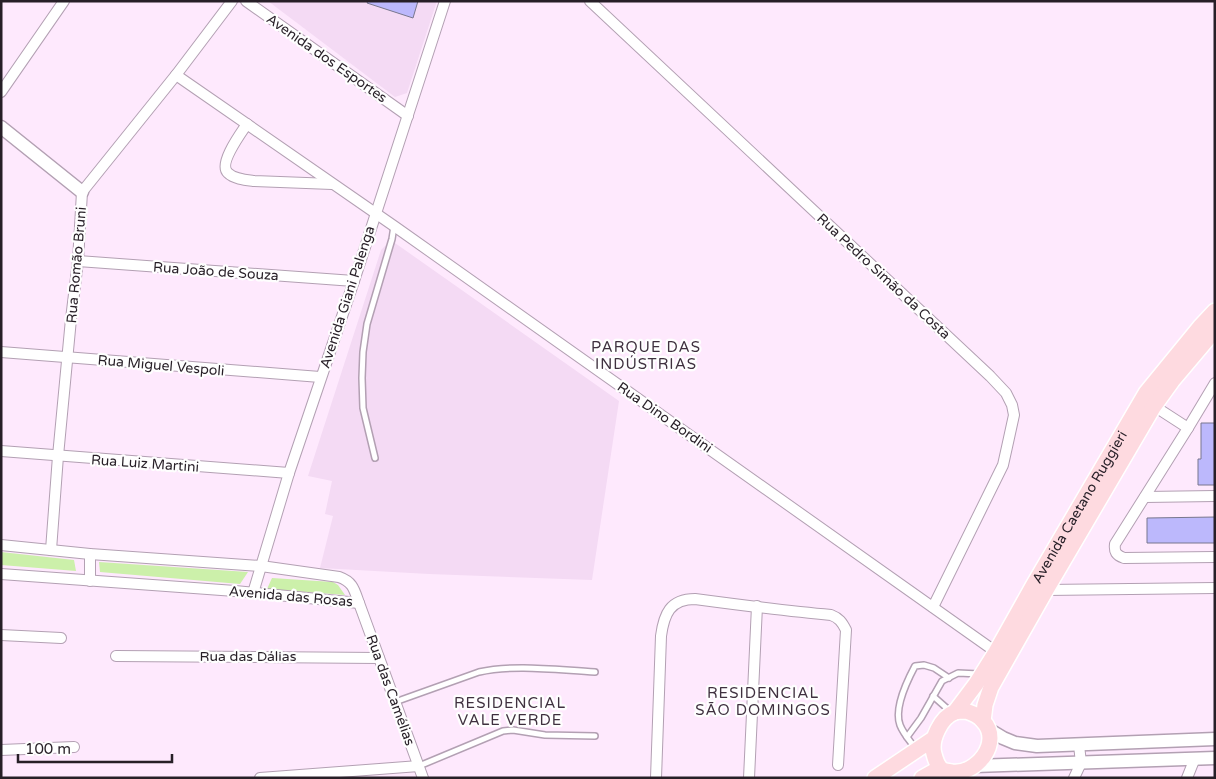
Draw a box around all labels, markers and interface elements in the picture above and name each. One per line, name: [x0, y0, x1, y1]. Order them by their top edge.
street label: Avenida dos Esportes: [263, 10, 391, 107]
street label: Rua Romão Bruni: [63, 206, 90, 324]
street label: Rua Pedro Simão da Costa: [813, 210, 954, 343]
street label: Avenida Giani Palenga: [316, 224, 379, 370]
street label: Rua João de Souza: [153, 259, 279, 284]
district label: PARQUE DAS INDÚSTRIAS: [591, 338, 701, 373]
street label: Rua Miguel Vespoli: [97, 351, 225, 380]
street label: Rua Dino Bordini: [614, 378, 716, 457]
street label: Avenida Caetano Ruggieri: [1029, 428, 1131, 586]
street label: Rua Luiz Martini: [90, 451, 200, 476]
street label: Avenida das Rosas: [228, 583, 354, 610]
street label: Rua das Camélias: [363, 632, 419, 748]
street label: Rua das Dálias: [200, 648, 297, 665]
district label: RESIDENCIAL SÃO DOMINGOS: [695, 684, 831, 719]
district label: RESIDENCIAL VALE VERDE: [454, 694, 566, 729]
scale bar: [18, 732, 171, 764]
text: 100 m: [25, 740, 71, 758]

